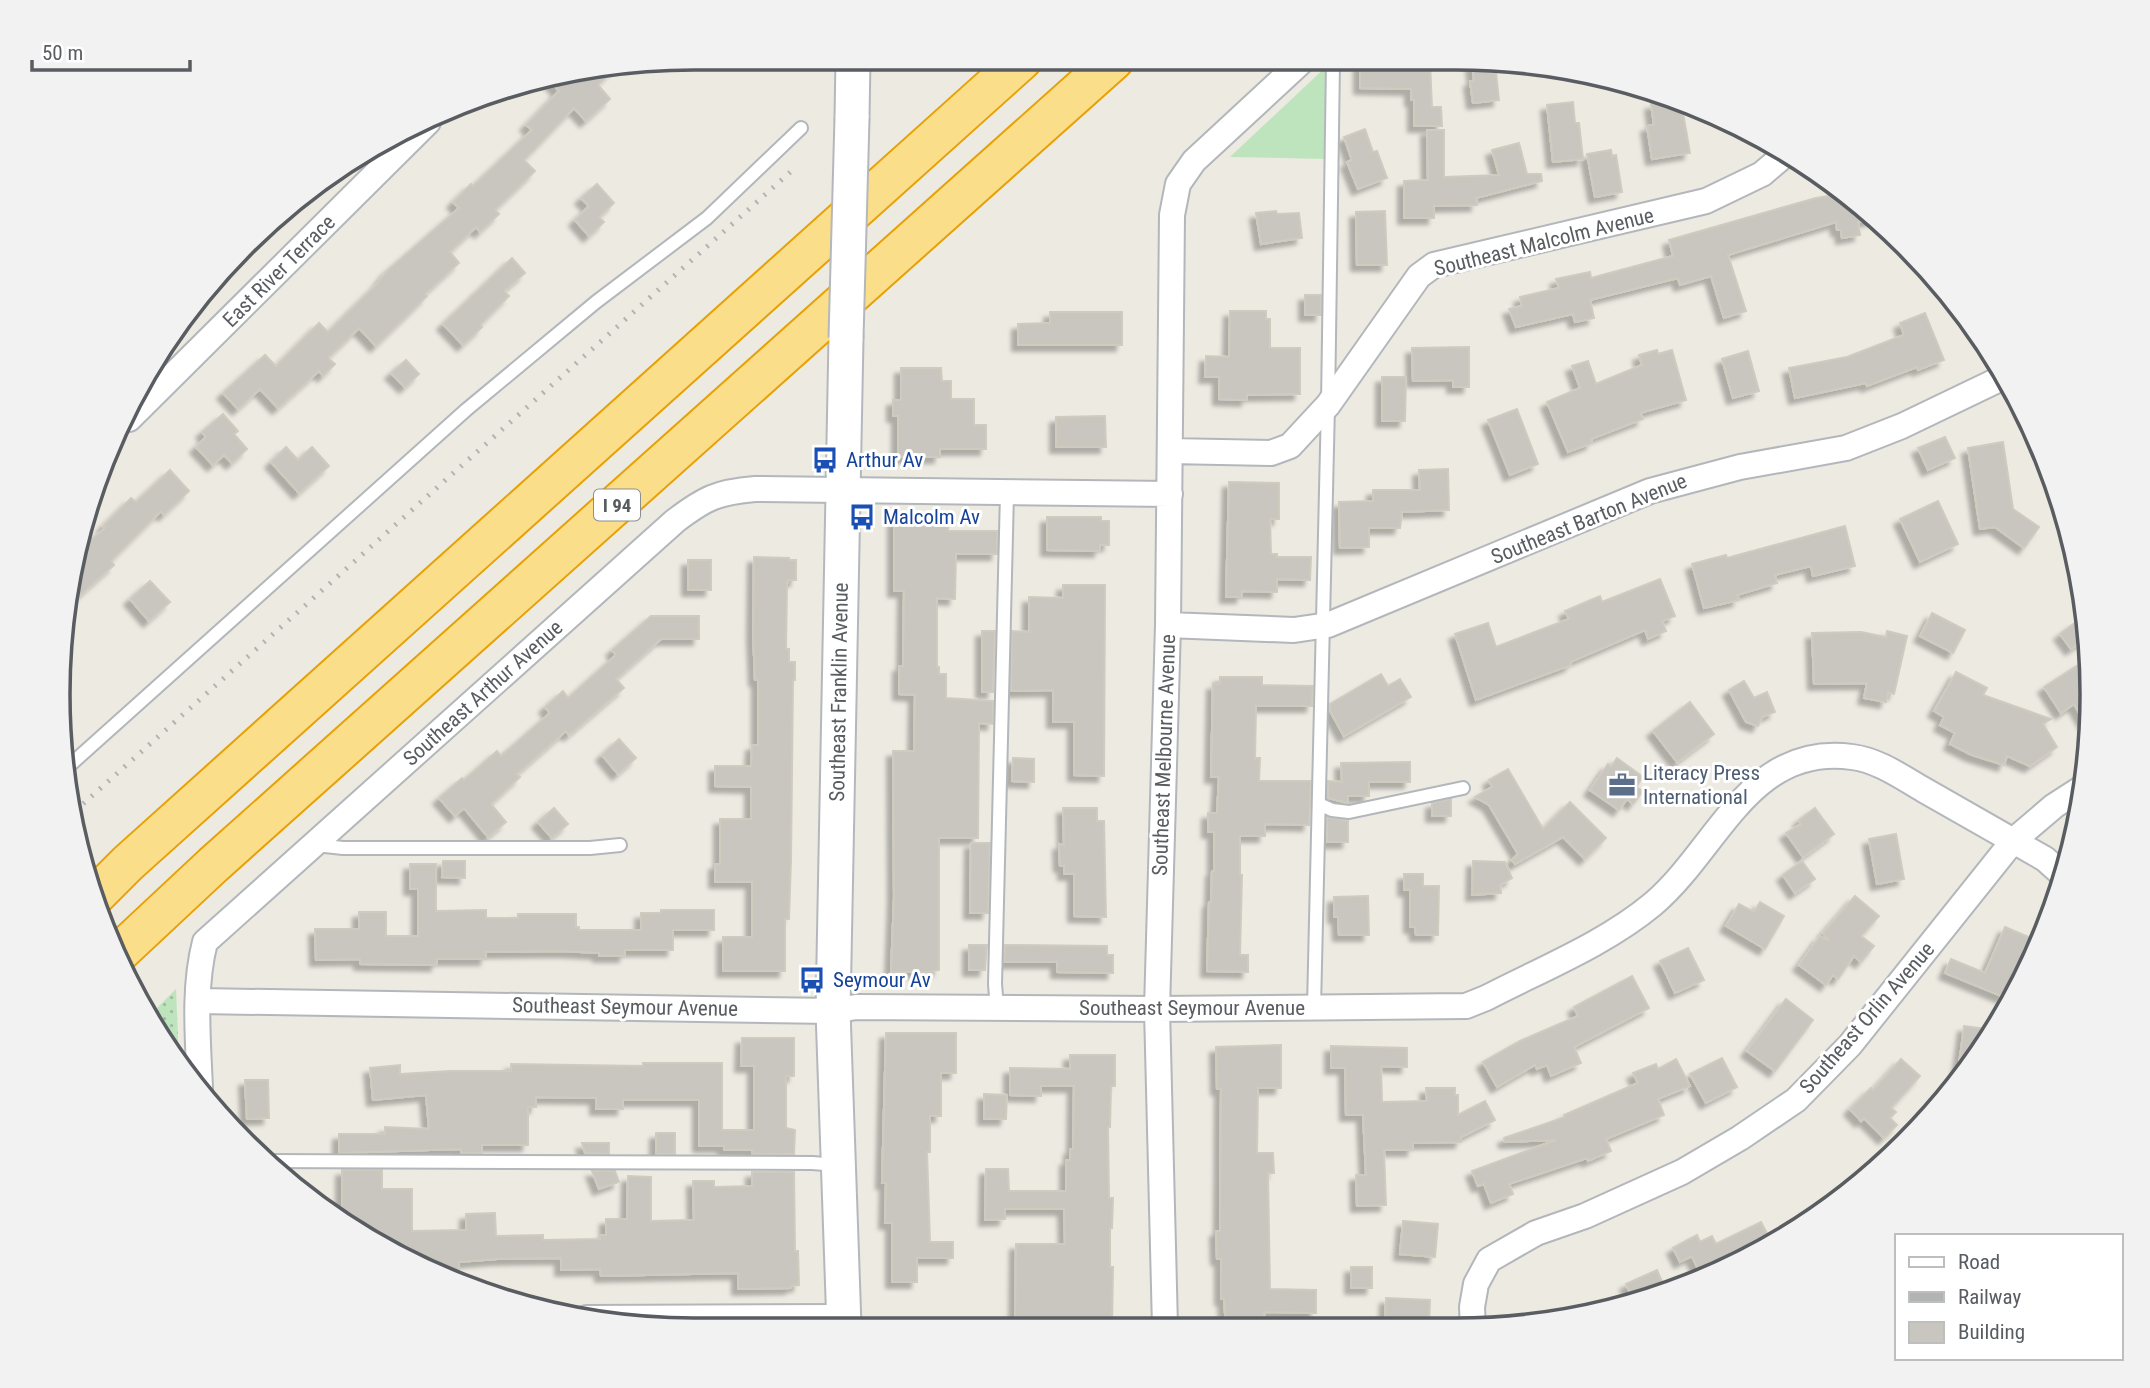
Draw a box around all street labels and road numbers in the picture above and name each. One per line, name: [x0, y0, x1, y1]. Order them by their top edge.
street label: Southeast Malcolm Avenue: [1432, 203, 1656, 281]
street label: East River Terrace: [218, 210, 340, 332]
street label: Southeast Barton Avenue: [1488, 469, 1690, 569]
road number: I 94: [594, 490, 640, 520]
street label: Southeast Franklin Avenue: [825, 582, 853, 802]
street label: Southeast Arthur Avenue: [399, 615, 568, 771]
street label: Southeast Melbourne Avenue: [1148, 634, 1180, 876]
street label: Southeast Orlin Avenue: [1795, 937, 1939, 1099]
street label: Southeast Seymour Avenue: [512, 993, 738, 1021]
street label: Southeast Seymour Avenue: [1079, 996, 1305, 1020]

